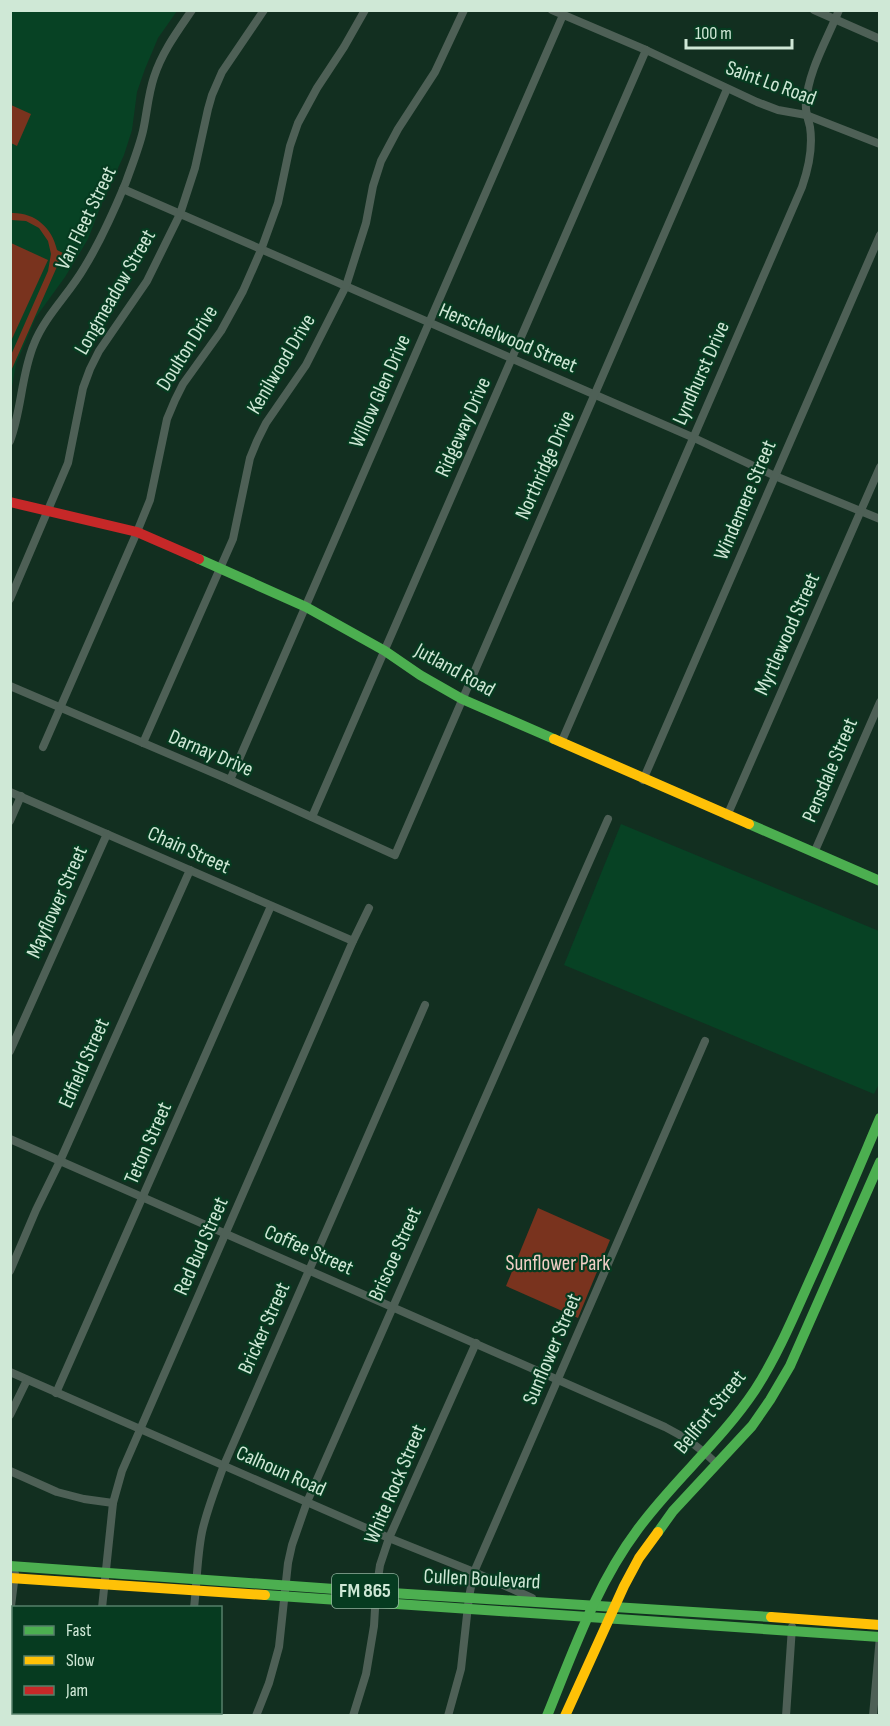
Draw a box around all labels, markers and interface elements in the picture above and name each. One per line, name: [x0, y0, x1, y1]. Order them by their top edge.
scale bar: [686, 12, 792, 50]
text: 100 m: [695, 23, 732, 44]
street label: Saint Lo Road: [722, 55, 820, 111]
street label: Van Fleet Street: [50, 162, 122, 274]
street label: Longmeadow Street: [69, 225, 161, 359]
street label: Herschelwood Street: [435, 298, 581, 378]
street label: Doulton Drive: [151, 301, 223, 395]
street label: Kenilwood Drive: [241, 309, 321, 419]
street label: Lyndhurst Drive: [667, 317, 735, 429]
street label: Willow Glen Drive: [344, 331, 416, 451]
street label: Ridgeway Drive: [430, 373, 496, 481]
street label: Northridge Drive: [510, 407, 580, 523]
street label: Windemere Street: [709, 436, 781, 564]
street label: Myrtlewood Street: [749, 569, 825, 699]
street label: Jutland Road: [410, 637, 499, 702]
street label: Pensdale Street: [797, 714, 863, 826]
street label: Darnay Drive: [165, 724, 257, 782]
street label: Chain Street: [144, 821, 234, 879]
street label: Mayflower Street: [21, 842, 93, 962]
street label: Edfield Street: [53, 1014, 115, 1112]
street label: Teton Street: [119, 1098, 177, 1188]
street label: Red Bud Street: [168, 1193, 234, 1299]
street label: Briscoe Street: [363, 1203, 427, 1305]
street label: Coffee Street: [261, 1219, 357, 1281]
park label: Sunflower Park: [506, 1251, 610, 1276]
street label: Bricker Street: [233, 1278, 295, 1378]
street label: Sunflower Street: [517, 1290, 587, 1408]
street label: Bellfort Street: [669, 1365, 751, 1459]
street label: White Rock Street: [359, 1421, 431, 1547]
street label: Calhoun Road: [232, 1440, 330, 1502]
street label: Cullen Boulevard: [423, 1563, 541, 1595]
road number: FM 865: [332, 1574, 398, 1608]
legend: [12, 1606, 222, 1714]
text: Fast: [66, 1620, 92, 1641]
text: Slow: [66, 1650, 95, 1671]
text: Jam: [65, 1680, 88, 1701]

